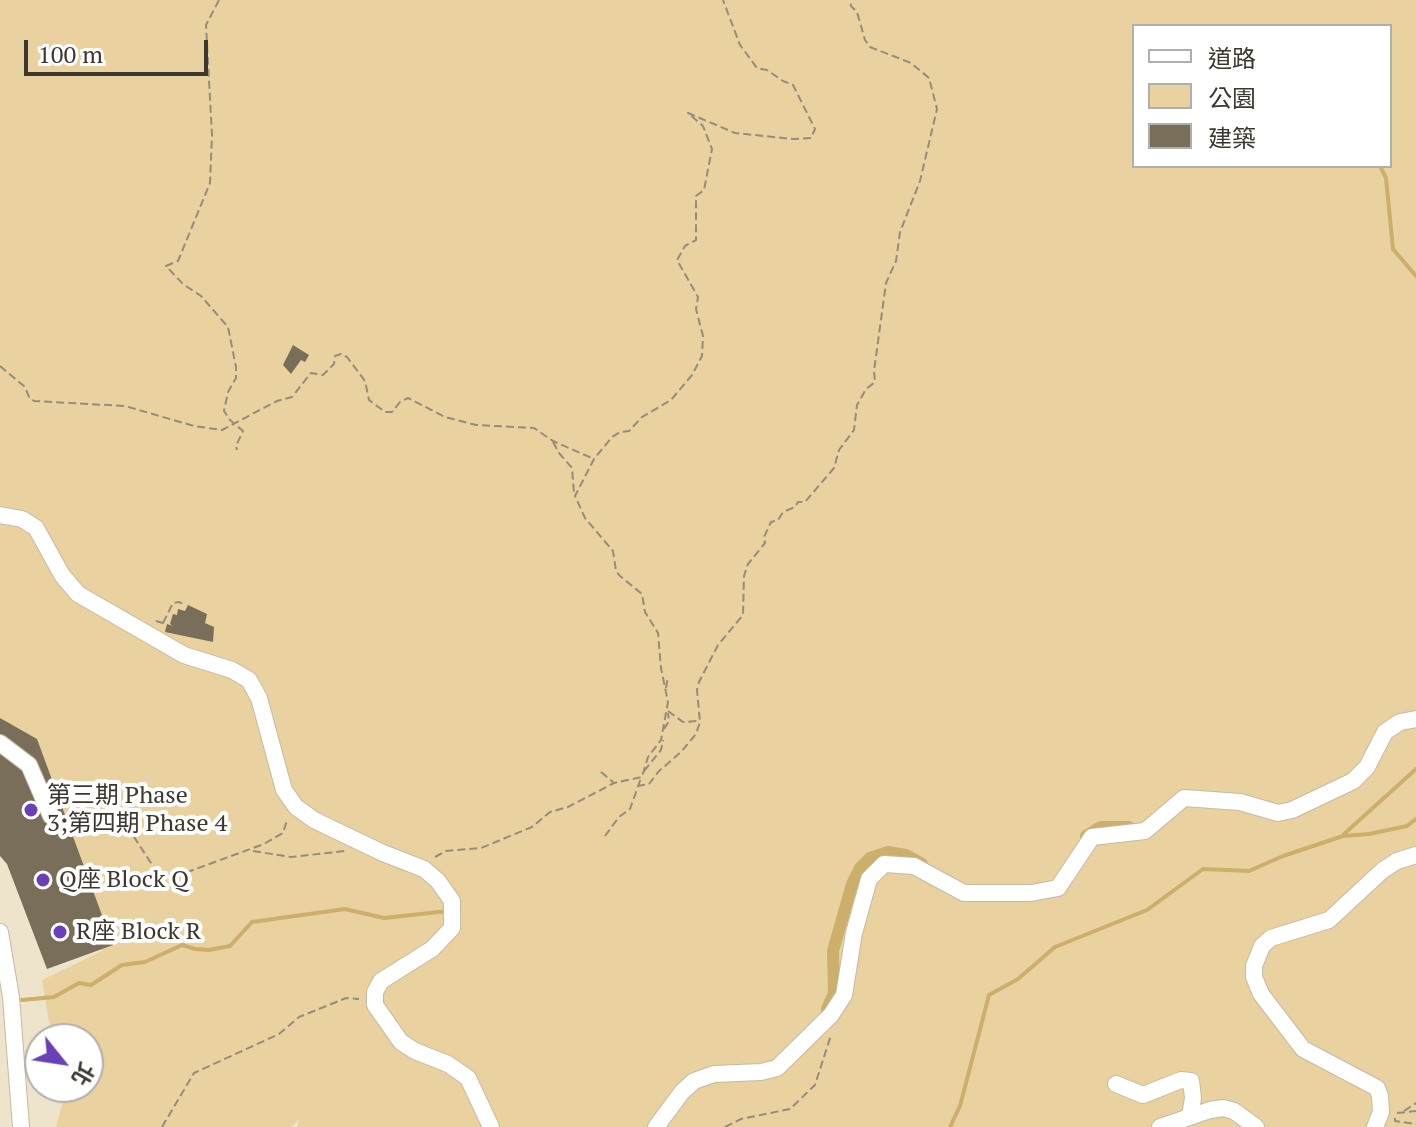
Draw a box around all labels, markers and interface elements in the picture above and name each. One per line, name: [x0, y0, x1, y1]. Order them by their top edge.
scale bar: [28, 24, 212, 74]
legend: [1132, 24, 1392, 168]
text: 100 m: [38, 38, 103, 70]
text: 道路: [1208, 42, 1256, 74]
text: 公園: [1208, 82, 1256, 114]
text: 建築: [1208, 122, 1256, 154]
place label: 第三期 Phase 3;第四期 Phase 4: [47, 782, 227, 838]
marker: 第三期 Phase 3;第四期 Phase 4: [22, 801, 40, 819]
place label: Q座 Block Q: [59, 866, 189, 894]
marker: Q座 Block Q: [34, 871, 52, 889]
place label: R座 Block R: [76, 918, 201, 946]
marker: R座 Block R: [51, 923, 69, 941]
north arrow: [24, 1023, 104, 1103]
text: 北: [65, 1057, 102, 1091]

